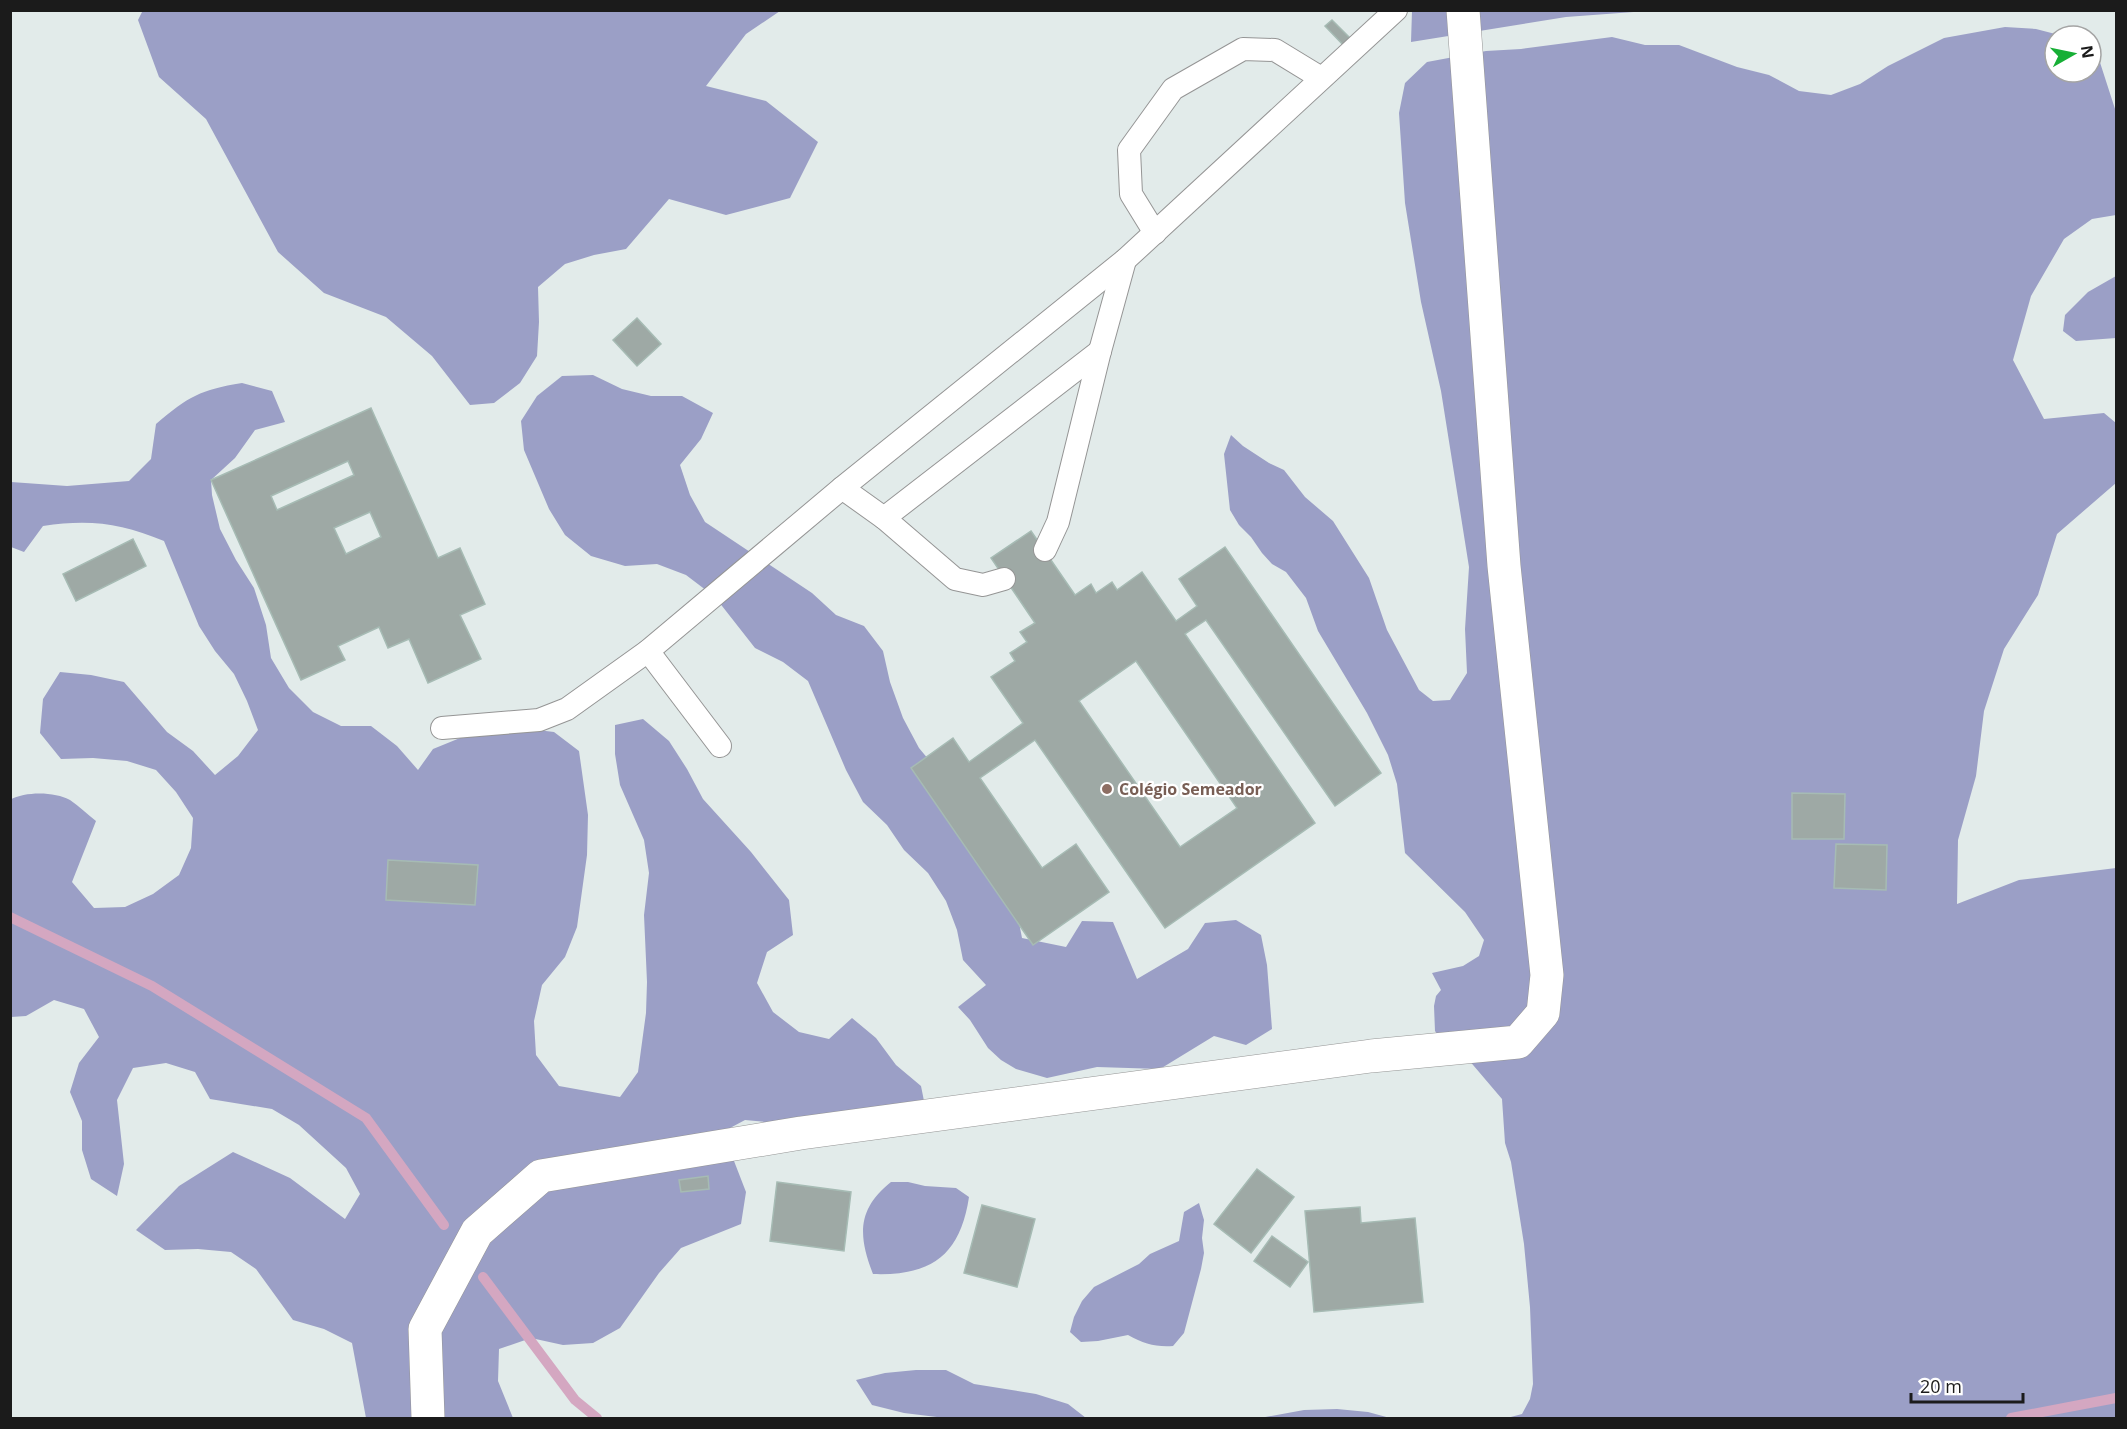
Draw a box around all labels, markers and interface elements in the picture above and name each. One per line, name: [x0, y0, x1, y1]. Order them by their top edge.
north arrow: [2043, 24, 2103, 84]
text: N: [2076, 44, 2100, 60]
place label: Colégio Semeador: [1119, 778, 1262, 800]
marker: Colégio Semeador: [1100, 782, 1114, 796]
scale bar: [1911, 1366, 2024, 1404]
text: 20 m: [1920, 1374, 1962, 1398]

